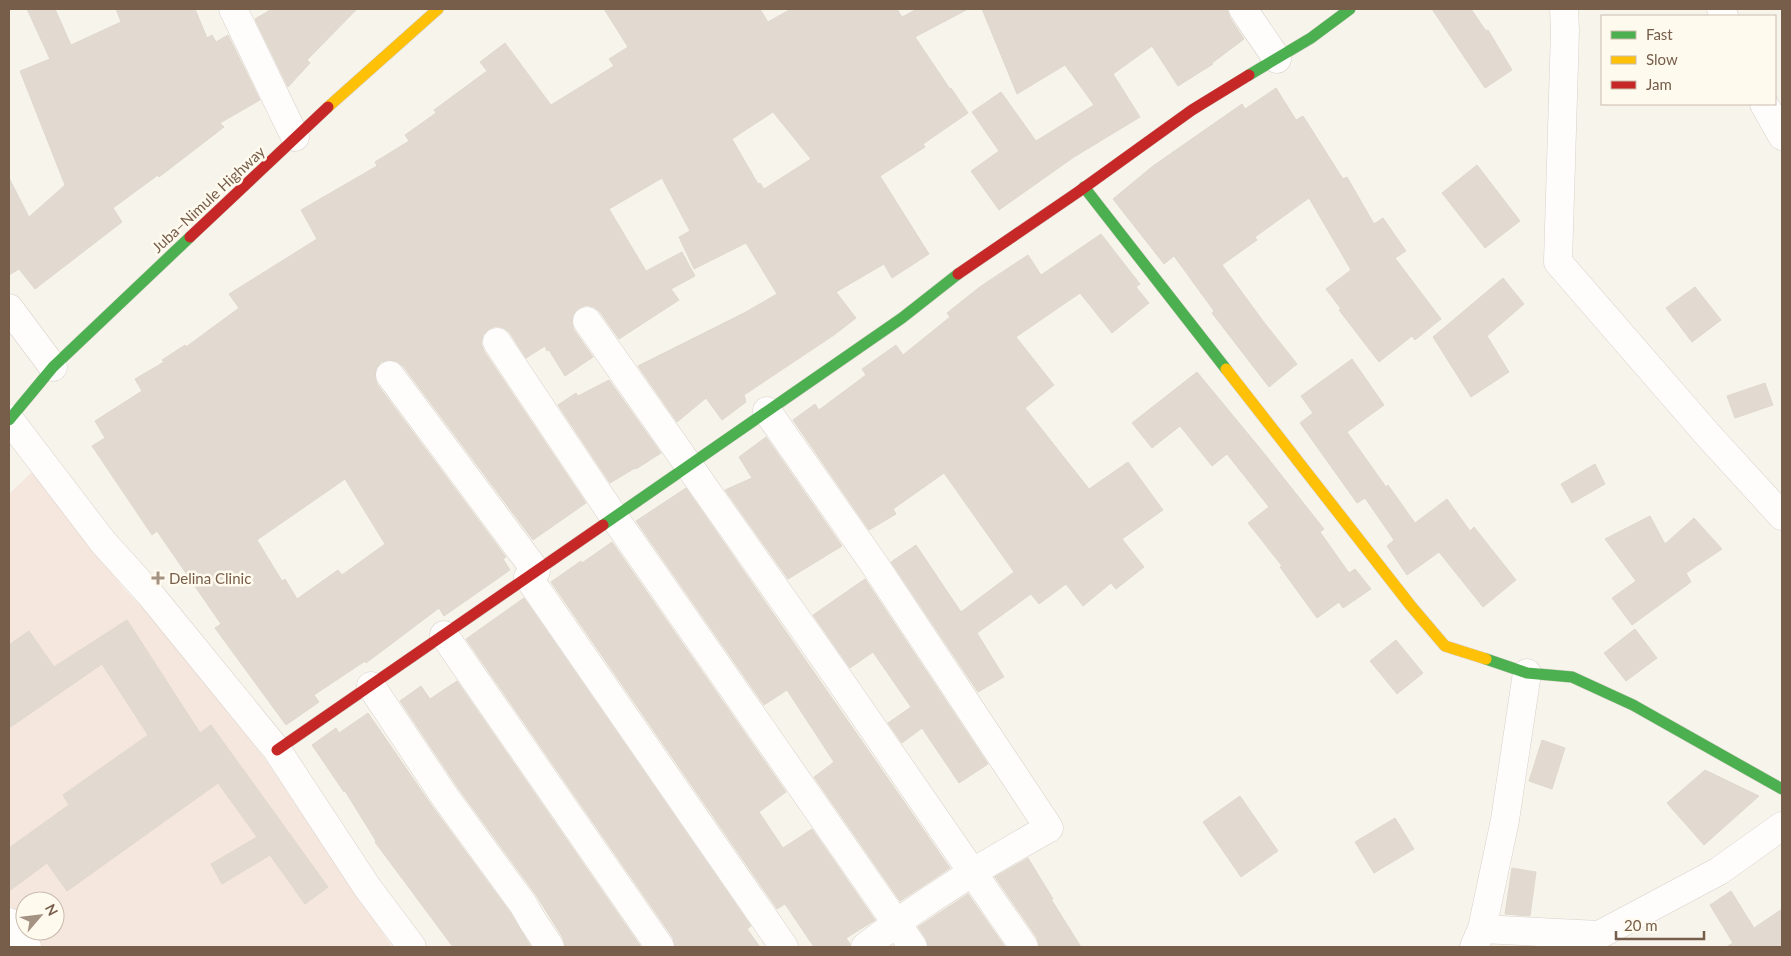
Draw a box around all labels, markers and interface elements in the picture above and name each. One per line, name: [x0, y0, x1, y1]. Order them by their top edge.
legend: [1601, 15, 1776, 105]
text: Fast: [1646, 25, 1673, 43]
text: Slow: [1646, 50, 1678, 68]
text: Jam: [1646, 75, 1672, 93]
street label: Juba–Nimule Highway: [148, 142, 268, 256]
place label: Delina Clinic: [169, 569, 251, 587]
marker: Delina Clinic: [151, 571, 165, 585]
north arrow: [15, 891, 65, 941]
text: N: [42, 901, 62, 918]
scale bar: [1616, 908, 1704, 940]
text: 20 m: [1624, 916, 1658, 934]

